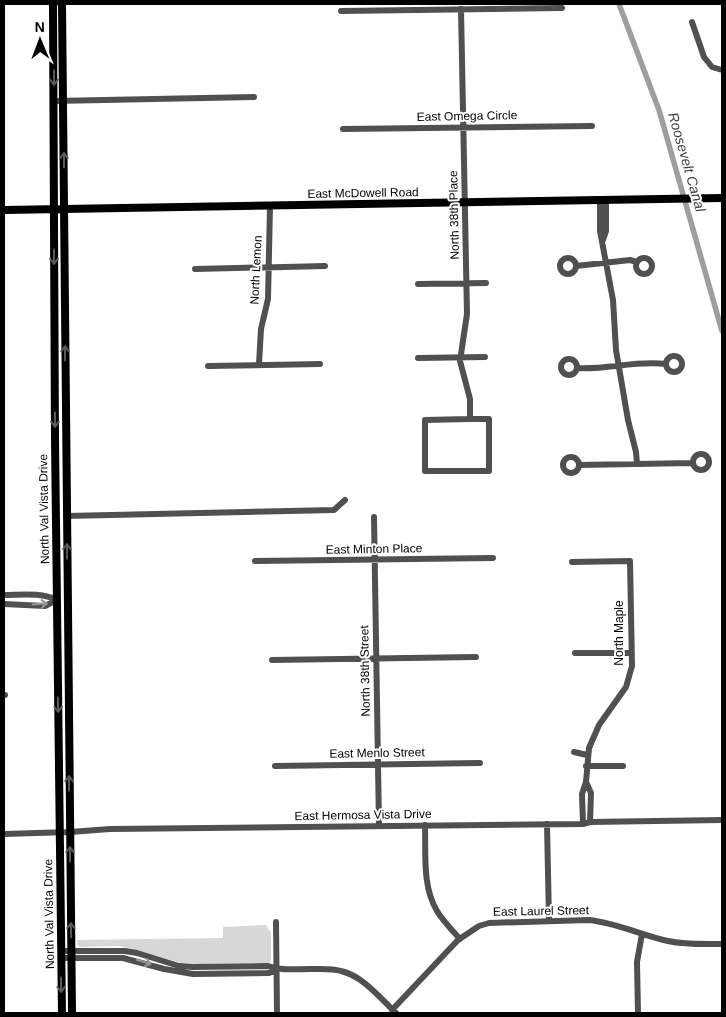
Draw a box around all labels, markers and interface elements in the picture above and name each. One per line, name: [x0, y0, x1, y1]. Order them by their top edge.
north arrow: [15, 15, 65, 65]
text: N: [35, 19, 45, 35]
one-way arrow: [49, 69, 59, 85]
street label: East Omega Circle: [417, 108, 518, 124]
water label: Roosevelt Canal: [665, 110, 709, 214]
one-way arrow: [59, 152, 69, 168]
street label: North 38th Place: [446, 170, 462, 260]
street label: East McDowell Road: [307, 185, 419, 201]
street label: North Lemon: [247, 235, 265, 305]
one-way arrow: [49, 249, 59, 265]
one-way arrow: [60, 346, 70, 362]
one-way arrow: [50, 412, 60, 428]
street label: North Val Vista Drive: [36, 453, 52, 564]
street label: East Minton Place: [326, 541, 423, 557]
one-way arrow: [62, 543, 72, 560]
one-way arrow: [32, 600, 48, 609]
street label: North Maple: [612, 600, 626, 666]
street label: North 38th Street: [357, 625, 373, 717]
one-way arrow: [53, 696, 63, 713]
street label: East Menlo Street: [329, 745, 425, 761]
one-way arrow: [65, 776, 74, 792]
street label: East Hermosa Vista Drive: [294, 807, 432, 823]
one-way arrow: [65, 846, 75, 862]
street label: North Val Vista Drive: [41, 858, 57, 969]
street label: East Laurel Street: [493, 903, 590, 919]
one-way arrow: [66, 922, 76, 938]
one-way arrow: [135, 958, 151, 968]
one-way arrow: [56, 977, 66, 993]

